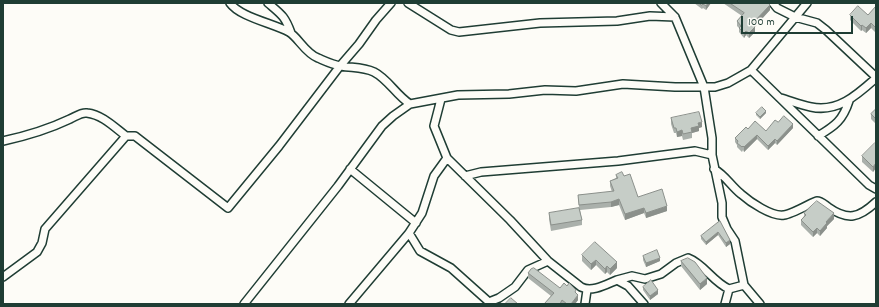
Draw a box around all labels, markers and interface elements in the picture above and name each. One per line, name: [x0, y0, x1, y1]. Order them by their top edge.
scale bar: [743, 8, 855, 34]
text: 100 m: [748, 14, 775, 31]

